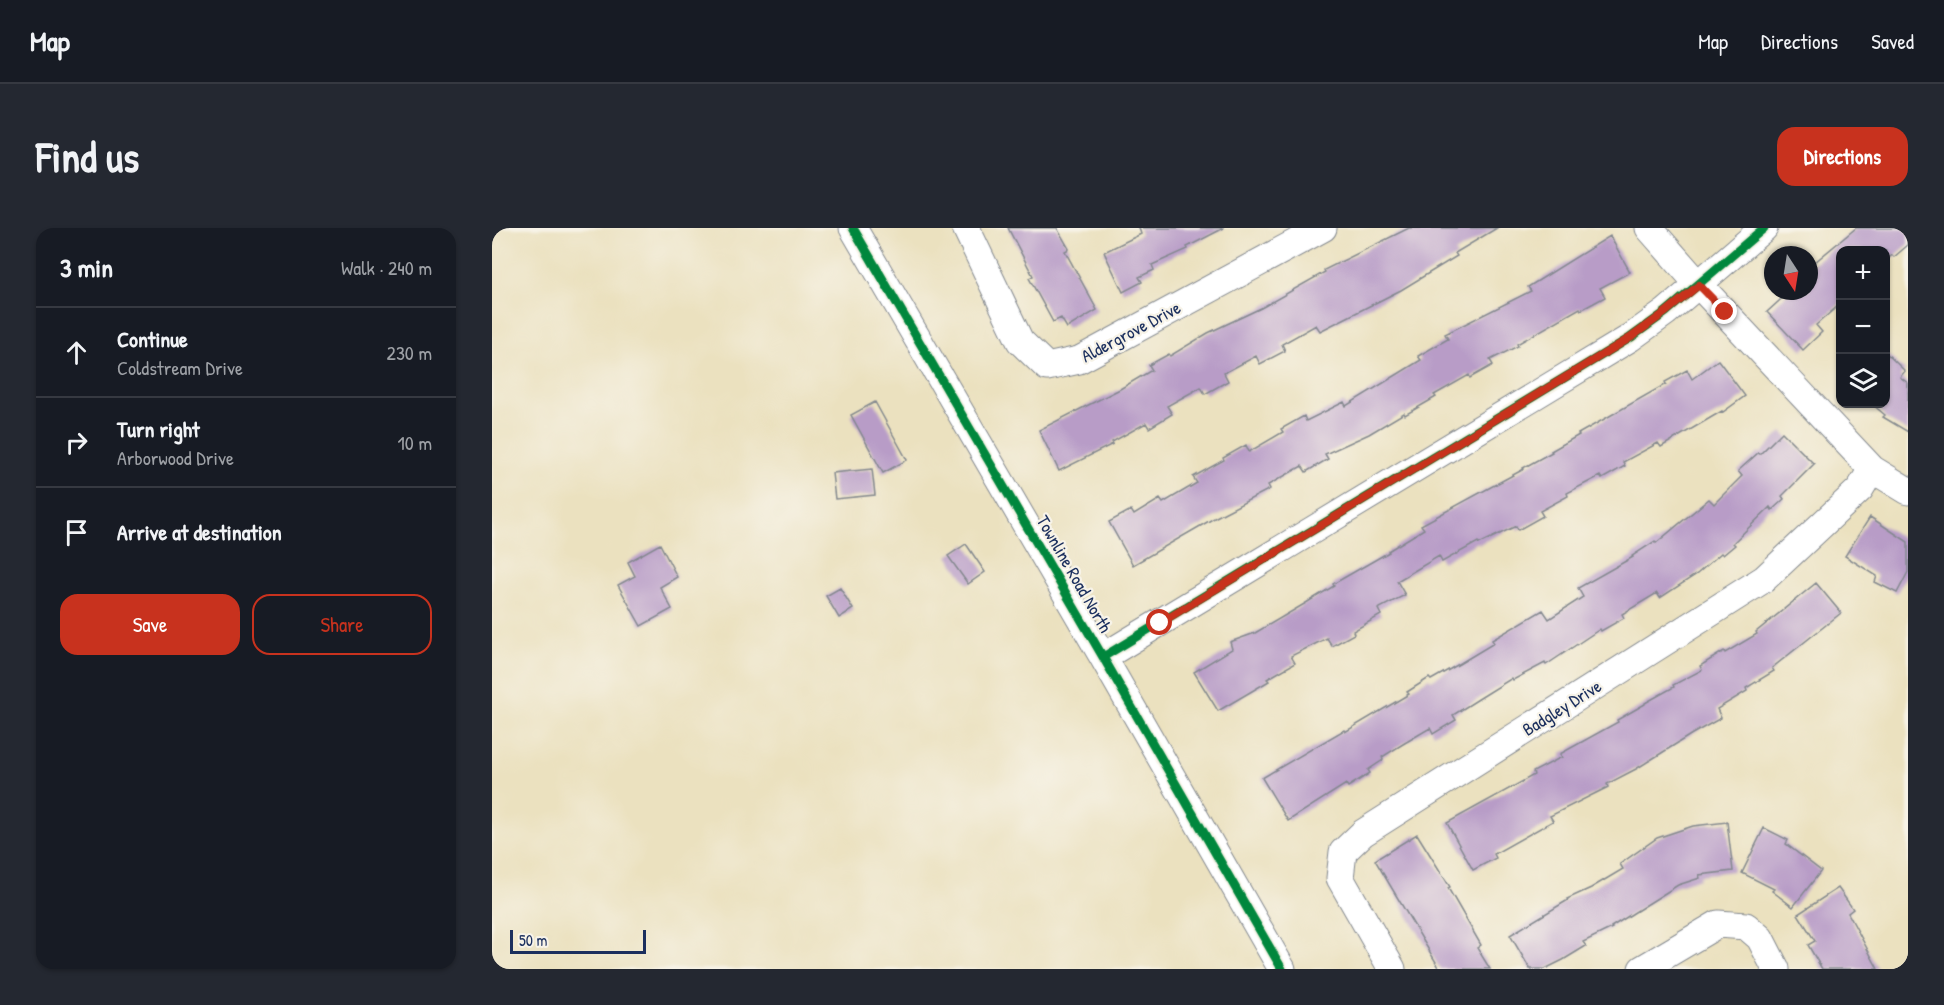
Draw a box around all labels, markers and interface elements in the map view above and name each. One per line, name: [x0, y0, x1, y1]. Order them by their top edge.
text: Map: [30, 22, 70, 60]
text: Map: [1698, 27, 1728, 56]
text: Directions: [1761, 27, 1838, 56]
text: Saved: [1871, 27, 1914, 56]
button: Directions: [1777, 127, 1908, 186]
text: Find us: [36, 128, 139, 185]
north arrow: [1764, 246, 1818, 300]
map controls: [1836, 246, 1890, 408]
button: +: [1836, 246, 1890, 300]
text: 3 min: [60, 250, 113, 285]
text: Walk · 240 m: [341, 254, 432, 281]
street label: Aldergrove Drive: [1077, 295, 1185, 368]
route end: [1711, 298, 1737, 324]
button: −: [1836, 300, 1890, 354]
text: Continue: [117, 324, 188, 354]
icon: ahead: [60, 336, 93, 369]
text: 230 m: [387, 339, 432, 366]
text: Coldstream Drive: [117, 354, 243, 381]
button: layers: [1836, 354, 1890, 408]
text: Turn right: [117, 414, 200, 444]
icon: right: [60, 426, 93, 459]
text: 10 m: [398, 429, 432, 456]
text: Arborwood Drive: [117, 444, 234, 471]
street label: Townline Road North: [1031, 511, 1118, 637]
icon: arrive: [60, 516, 93, 549]
text: Arrive at destination: [117, 517, 282, 547]
button: Save: [60, 594, 240, 655]
button: Share: [252, 594, 432, 655]
route start: [1146, 609, 1172, 635]
street label: Badgley Drive: [1517, 673, 1606, 742]
scale bar: [510, 927, 646, 954]
text: 50 m: [519, 929, 548, 951]

